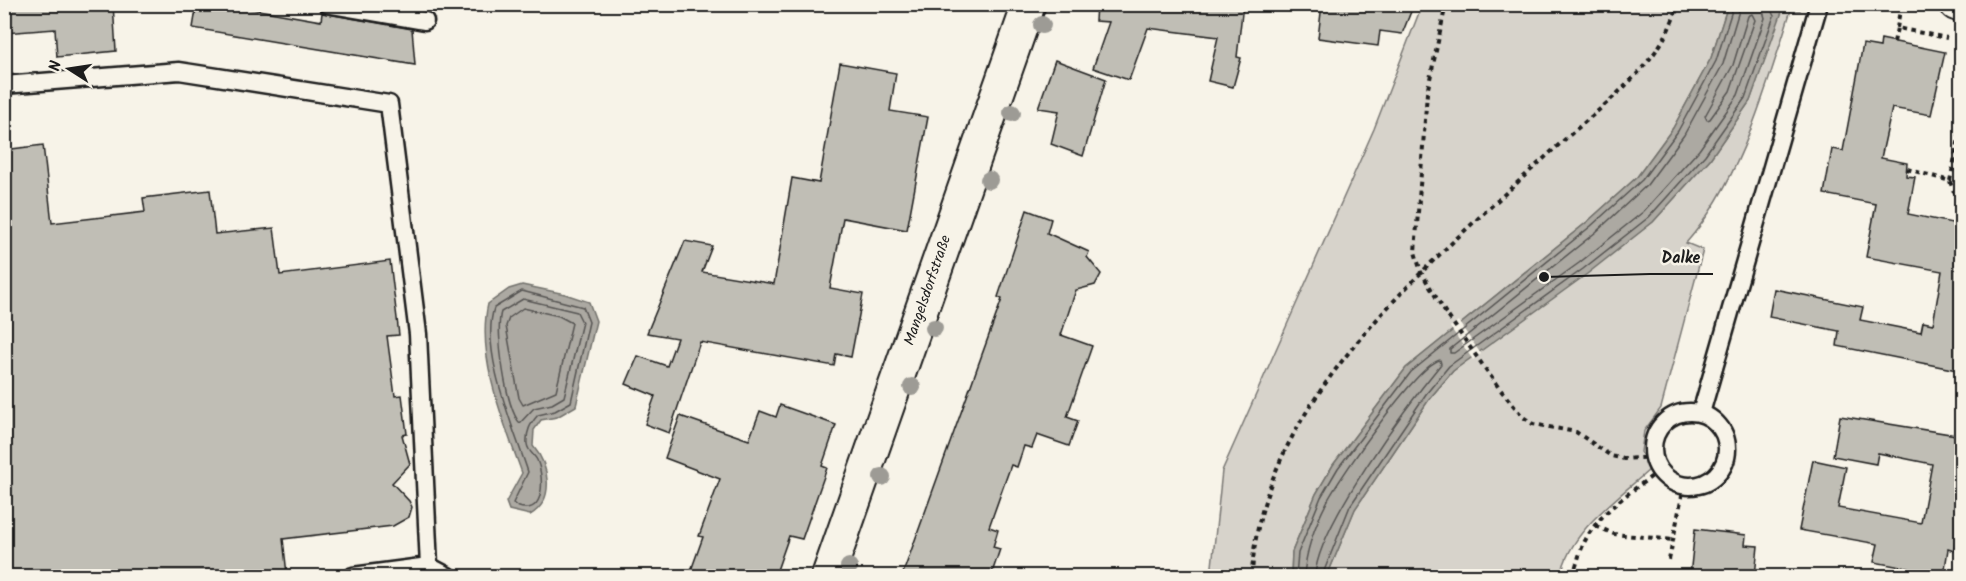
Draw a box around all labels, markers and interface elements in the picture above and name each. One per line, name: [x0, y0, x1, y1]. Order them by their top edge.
north arrow: [39, 39, 99, 99]
text: N: [43, 59, 69, 74]
street label: Mangelsdorfstraße: [898, 232, 958, 349]
callout: Dalke: [1650, 240, 1713, 274]
text: Dalke: [1662, 246, 1701, 271]

